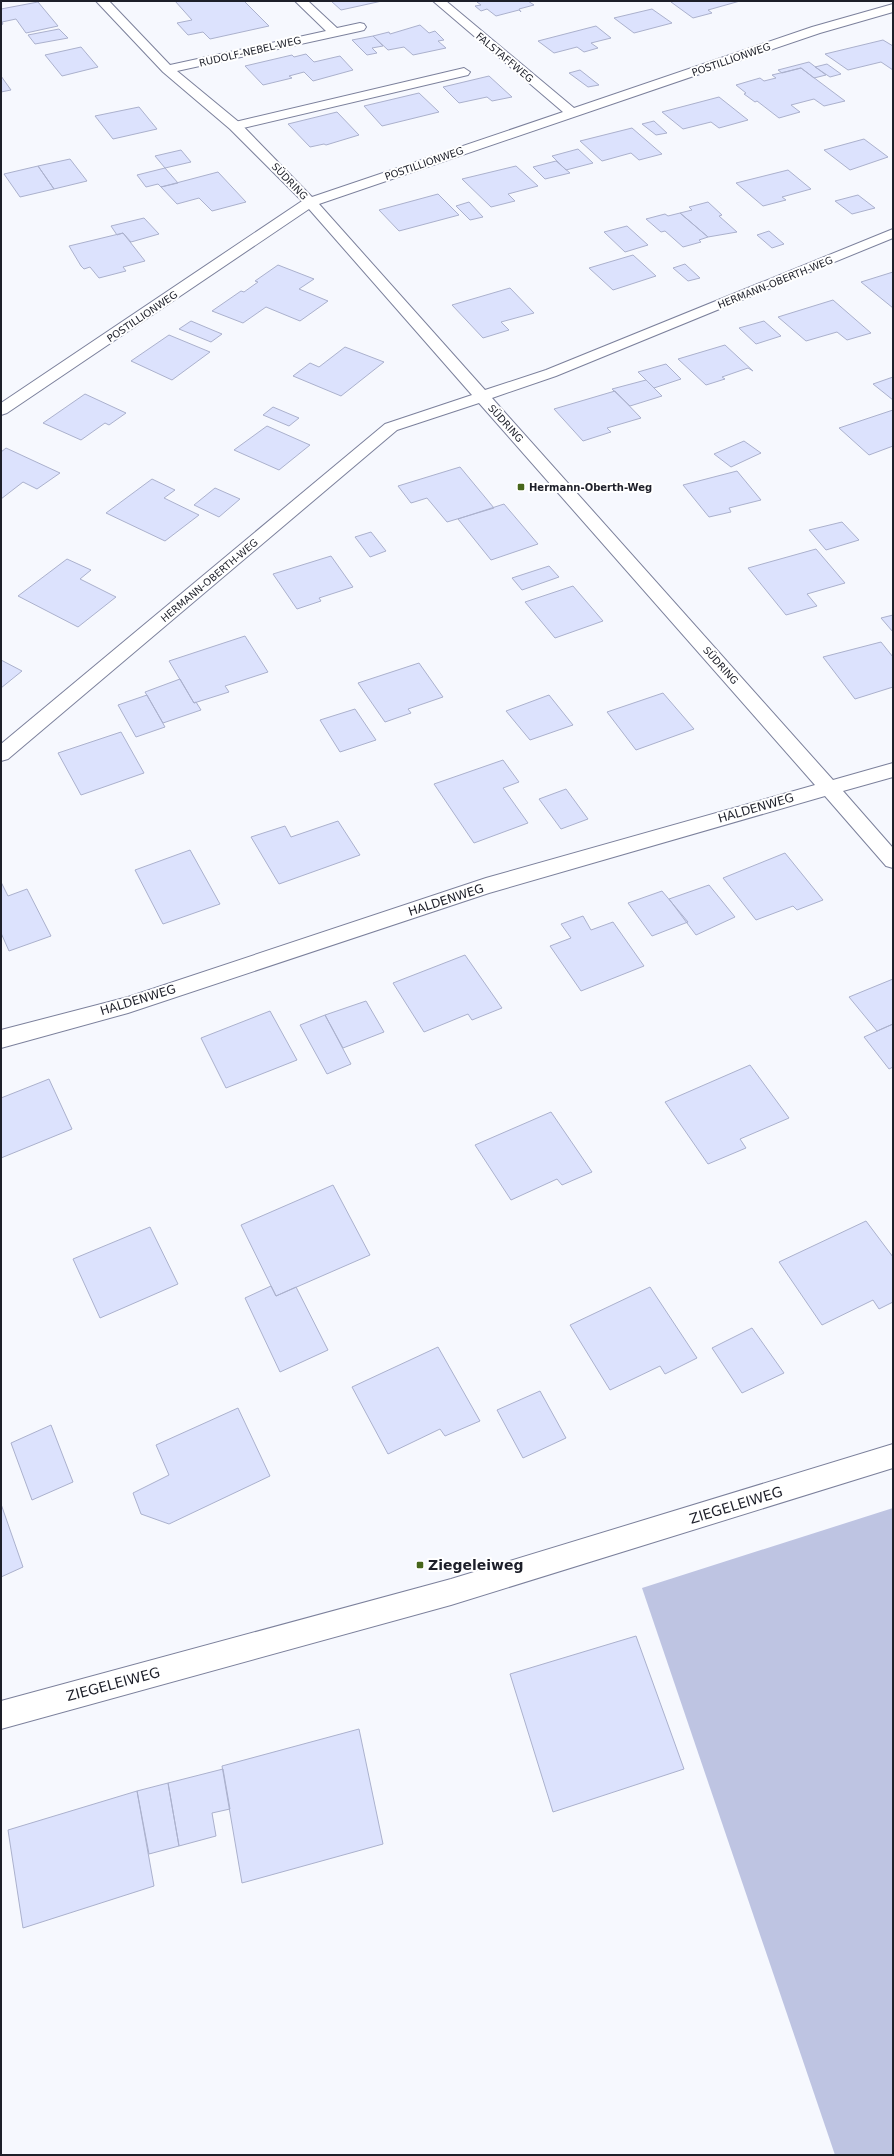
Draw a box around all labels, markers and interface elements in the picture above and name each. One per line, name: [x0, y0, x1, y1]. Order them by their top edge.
street label: FALSTAFFWEG: [474, 30, 535, 84]
street label: RUDOLF-NEBEL-WEG: [198, 34, 302, 69]
street label: POSTILLIONWEG: [690, 41, 772, 78]
street label: POSTILLIONWEG: [383, 145, 465, 182]
street label: SÜDRING: [270, 160, 310, 202]
street label: HERMANN-OBERTH-WEG: [716, 254, 834, 311]
street label: POSTILLIONWEG: [105, 289, 180, 344]
street label: SÜDRING: [486, 402, 526, 444]
marker: Hermann-Oberth-Weg: [516, 482, 526, 492]
place label: Hermann-Oberth-Weg: [529, 482, 652, 493]
street label: HERMANN-OBERTH-WEG: [159, 537, 260, 624]
street label: SÜDRING: [701, 644, 741, 686]
street label: HALDENWEG: [716, 790, 796, 826]
street label: HALDENWEG: [407, 881, 485, 919]
street label: HALDENWEG: [98, 982, 178, 1018]
street label: ZIEGELEIWEG: [687, 1483, 785, 1527]
place label: Ziegeleiweg: [428, 1557, 524, 1573]
marker: Ziegeleiweg: [415, 1560, 425, 1570]
street label: ZIEGELEIWEG: [64, 1664, 162, 1704]

